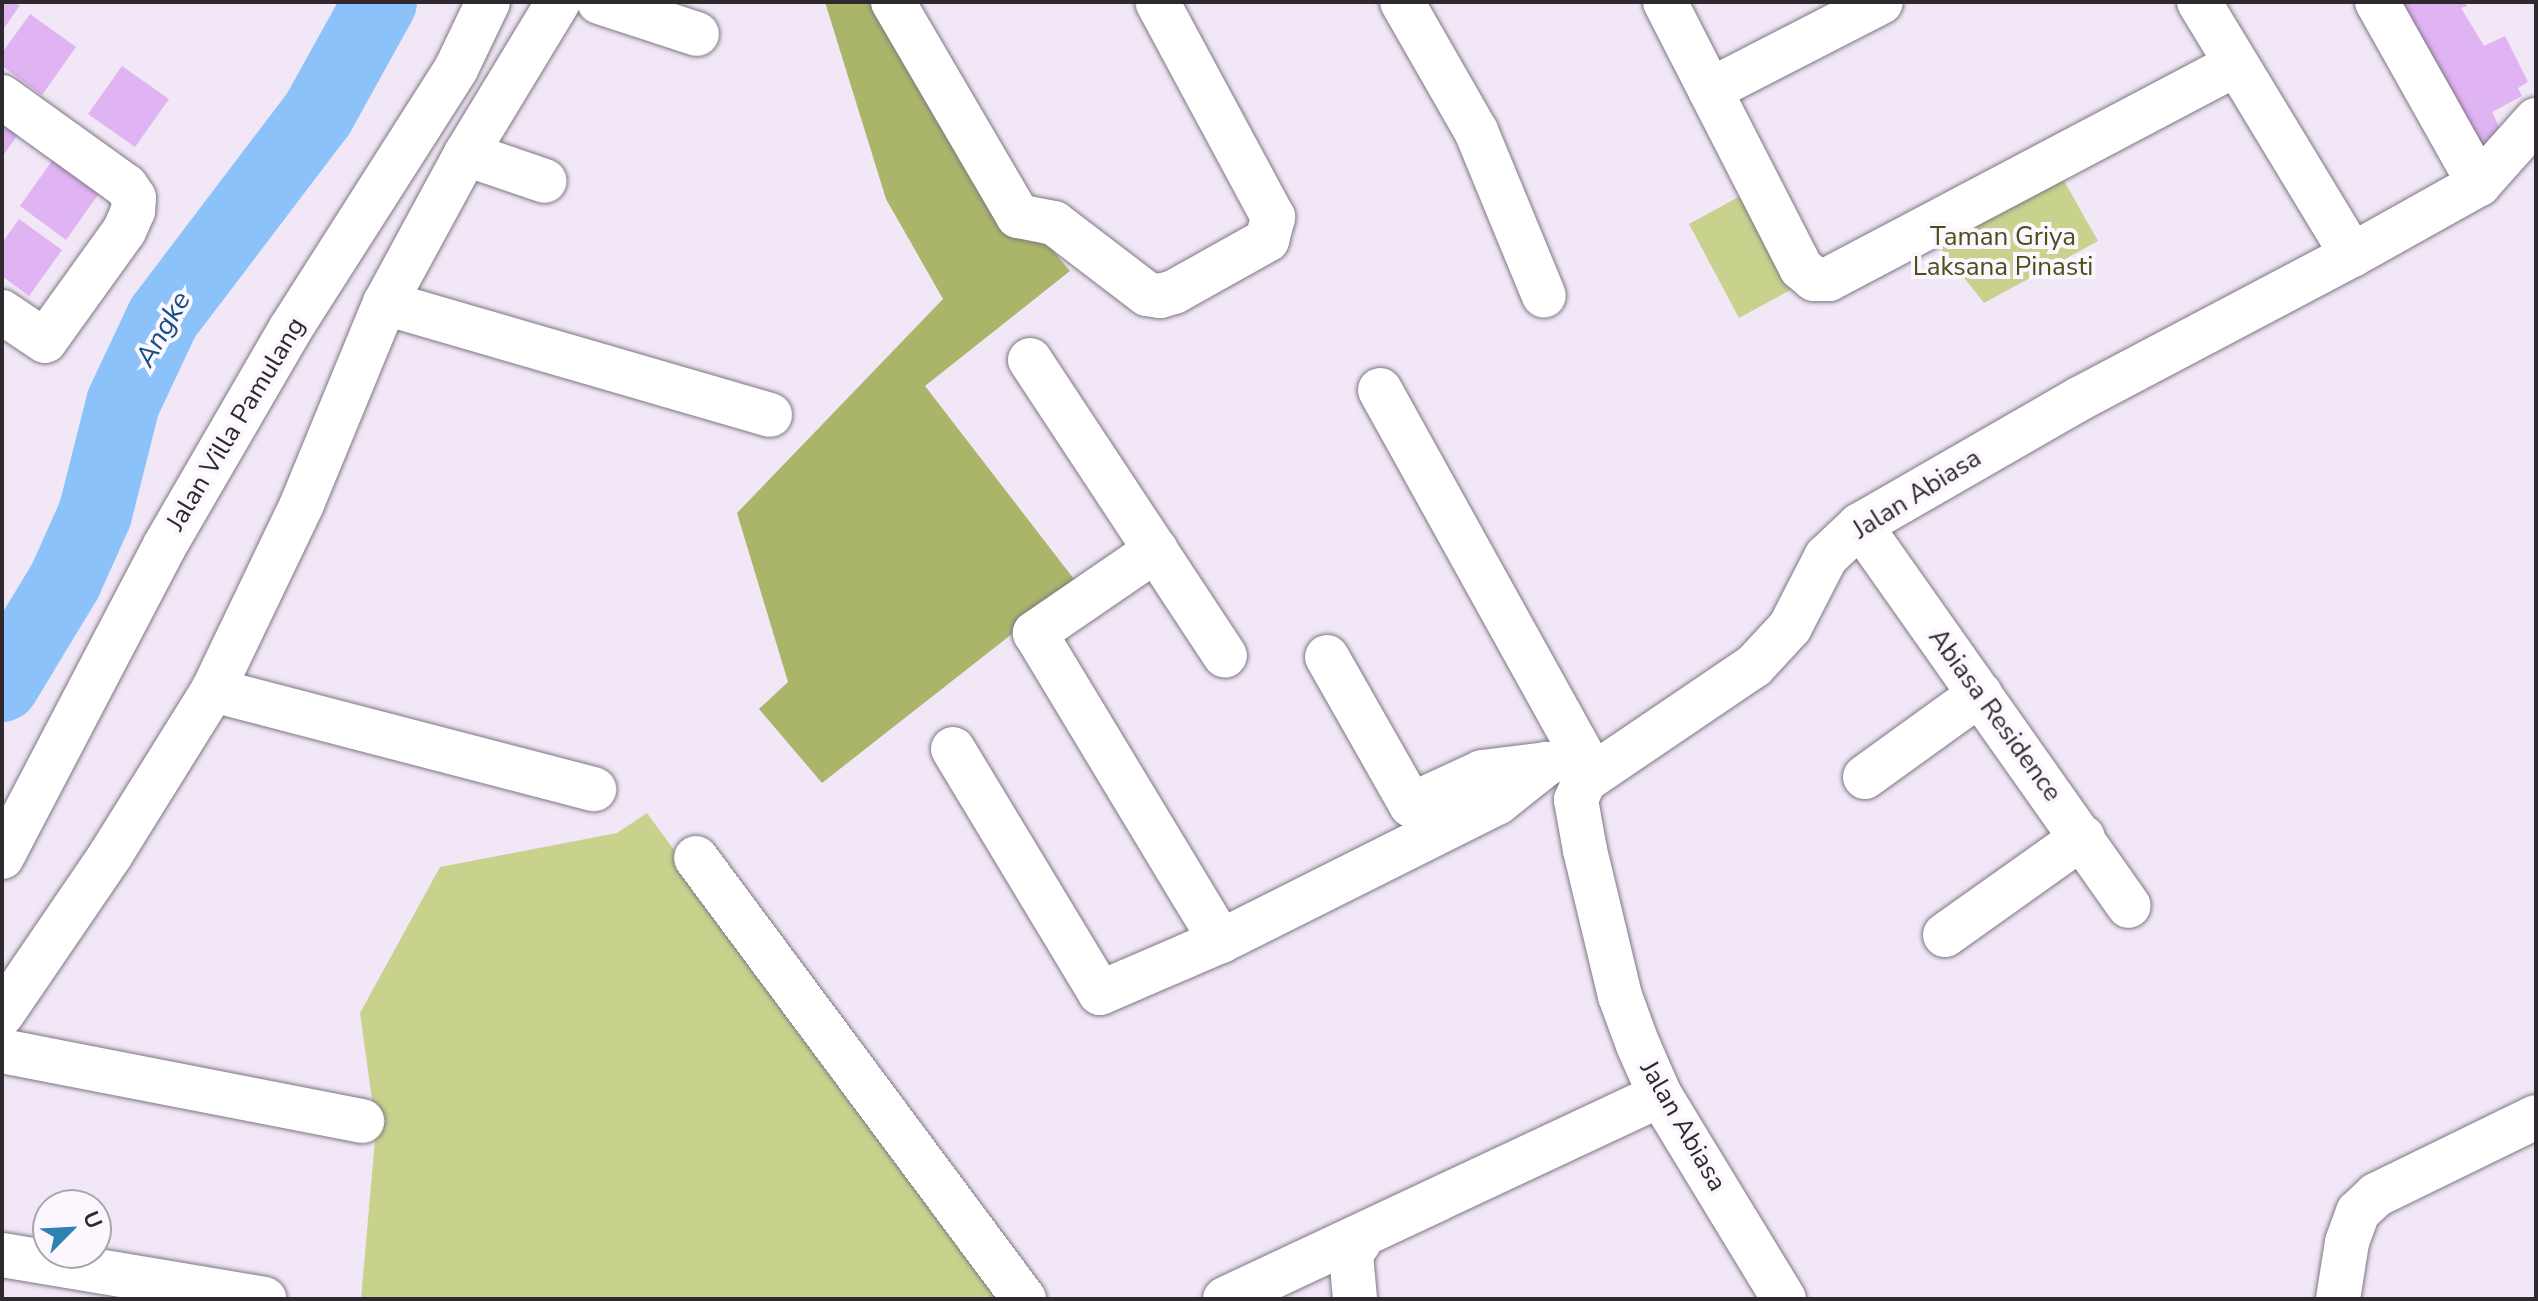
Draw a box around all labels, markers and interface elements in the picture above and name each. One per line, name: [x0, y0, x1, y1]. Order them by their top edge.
park label: Taman Griya Laksana Pinasti: [1913, 221, 2093, 282]
water label: Angke: [128, 285, 198, 373]
street label: Jalan Villa Pamulang: [160, 312, 312, 536]
street label: Jalan Abiasa: [1847, 442, 1987, 546]
street label: Abiasa Residence: [1922, 623, 2068, 807]
street label: Jalan Abiasa: [1633, 1055, 1733, 1197]
north arrow: [32, 1189, 112, 1269]
text: U: [75, 1207, 109, 1234]

